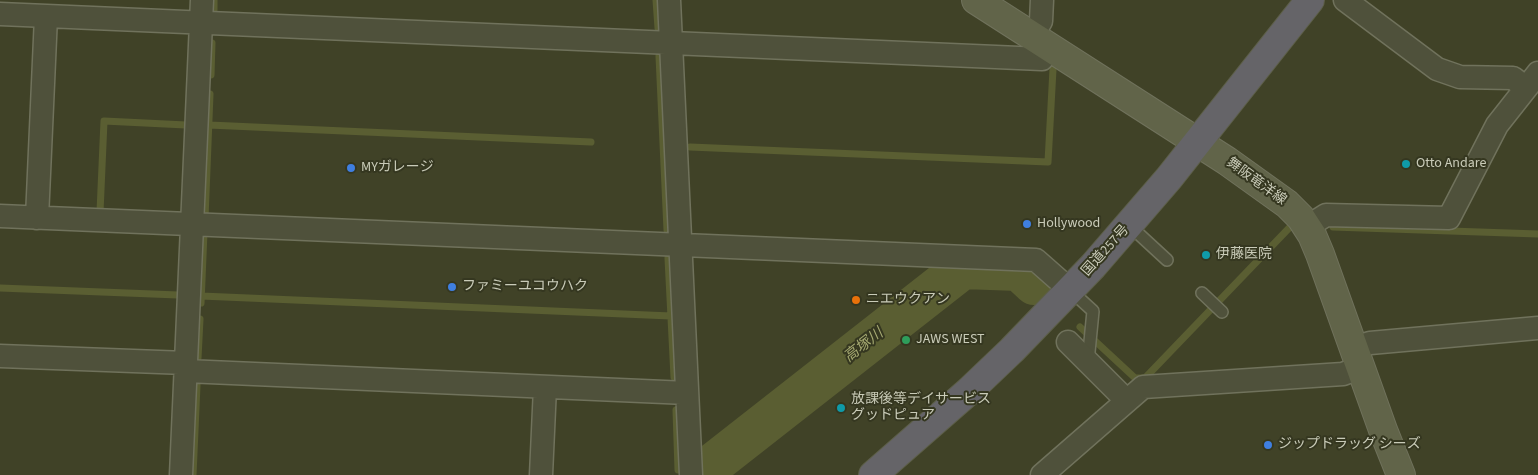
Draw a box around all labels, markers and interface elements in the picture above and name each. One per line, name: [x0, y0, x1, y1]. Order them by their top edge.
street label: 舞阪竜洋線: [1223, 155, 1289, 209]
place label: Otto Andare: [1416, 156, 1486, 172]
marker: Otto Andare: [1400, 158, 1412, 170]
place label: MYガレージ: [361, 160, 434, 176]
marker: MYガレージ: [345, 162, 357, 174]
place label: Hollywood: [1037, 216, 1100, 232]
marker: Hollywood: [1021, 218, 1033, 230]
street label: 国道257号: [1079, 222, 1133, 280]
place label: 伊藤医院: [1216, 247, 1272, 263]
marker: 伊藤医院: [1200, 249, 1212, 261]
place label: ファミーユコウハク: [462, 279, 588, 295]
marker: ファミーユコウハク: [446, 281, 458, 293]
place label: ニエウクアン: [866, 292, 950, 308]
marker: ニエウクアン: [850, 294, 862, 306]
water label: 高塚川: [841, 325, 887, 367]
place label: JAWS WEST: [916, 332, 985, 348]
marker: JAWS WEST: [900, 334, 912, 346]
place label: 放課後等デイサービス グッドピュア: [851, 392, 991, 424]
marker: 放課後等デイサービス グッドピュア: [835, 402, 847, 414]
place label: ジップドラッグ シーズ: [1278, 437, 1421, 453]
marker: ジップドラッグ シーズ: [1262, 439, 1274, 451]

